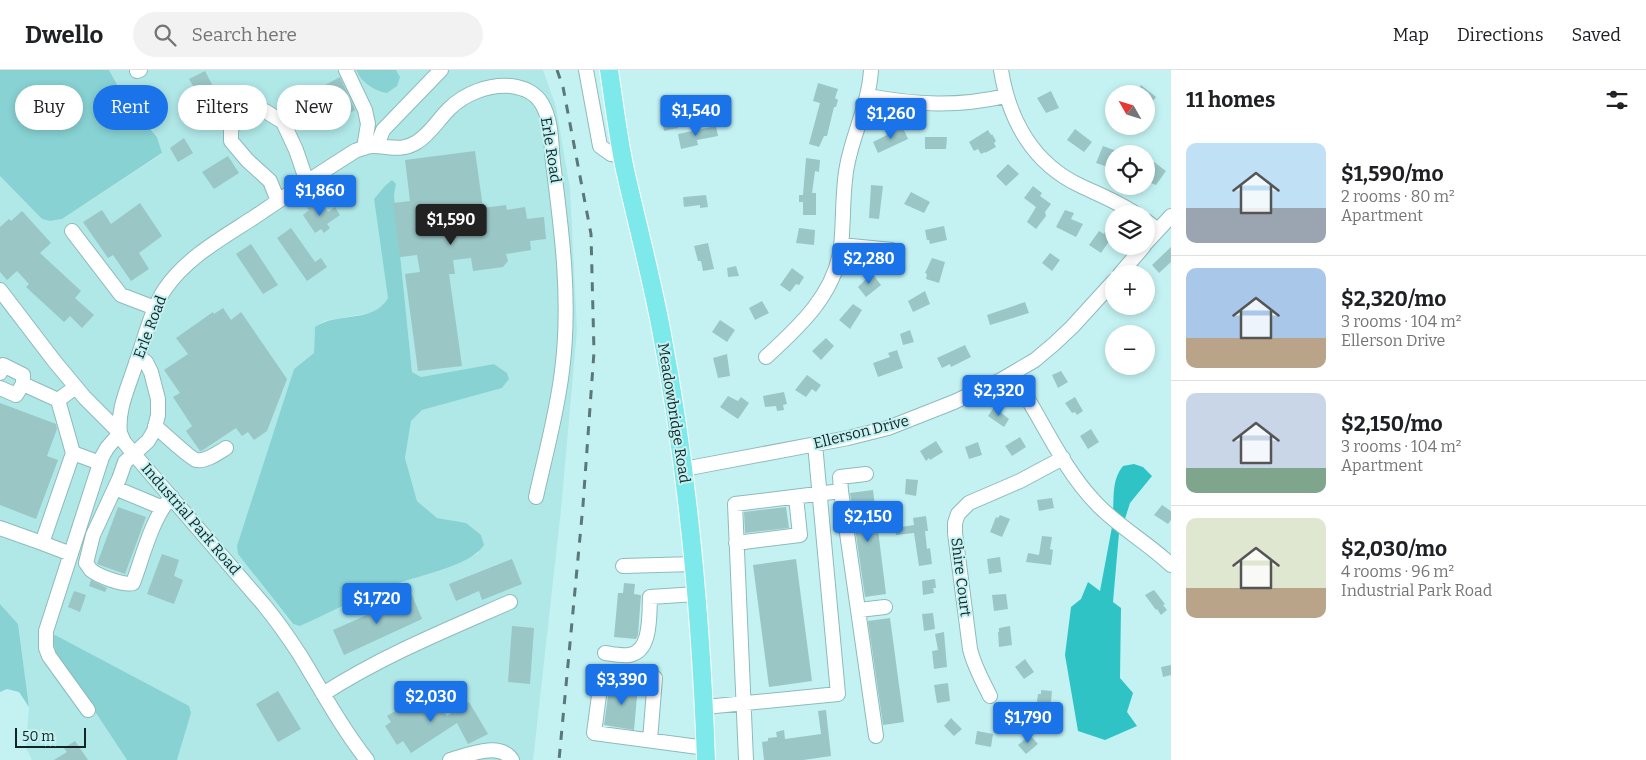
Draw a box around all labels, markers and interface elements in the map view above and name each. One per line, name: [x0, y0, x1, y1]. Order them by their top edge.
search box: [133, 12, 483, 57]
text: Dwello: [25, 21, 103, 49]
icon: search: [151, 21, 179, 49]
text: Search here: [191, 23, 297, 46]
text: Map: [1393, 24, 1429, 46]
text: Directions: [1457, 24, 1544, 46]
text: Saved: [1572, 24, 1621, 46]
chip: Buy: [15, 85, 83, 130]
chip: Rent: [93, 85, 168, 130]
chip: Filters: [178, 85, 267, 130]
chip: New: [277, 85, 351, 130]
north arrow: [1105, 85, 1155, 135]
map controls: [1105, 85, 1155, 375]
icon: filters: [1603, 86, 1631, 114]
text: 11 homes: [1186, 87, 1275, 113]
pin: $1,540: [655, 94, 737, 137]
pin: $1,260: [850, 98, 932, 140]
text: $1,540: [671, 101, 721, 120]
text: $1,260: [866, 104, 916, 123]
street label: Erle Road: [537, 116, 565, 184]
button: locate: [1105, 145, 1155, 195]
text: $1,590/mo: [1341, 161, 1444, 187]
icon: home: [1226, 163, 1286, 223]
pin: $1,860: [279, 174, 361, 217]
text: $1,860: [295, 181, 345, 200]
text: 2 rooms · 80 m²: [1341, 187, 1455, 206]
pin: $1,590: [410, 204, 492, 246]
button: layers: [1105, 205, 1155, 255]
text: Apartment: [1341, 206, 1423, 225]
text: $1,590: [427, 210, 475, 229]
pin: $2,280: [828, 242, 910, 285]
text: $2,280: [843, 249, 895, 268]
button: +: [1105, 265, 1155, 315]
text: $2,320/mo: [1341, 286, 1446, 312]
icon: home: [1226, 288, 1286, 348]
street label: Erle Road: [130, 293, 170, 361]
text: 3 rooms · 104 m²: [1341, 312, 1461, 331]
button: −: [1105, 325, 1155, 375]
text: Ellerson Drive: [1341, 331, 1445, 350]
street label: Meadowbridge Road: [654, 342, 694, 485]
pin: $2,320: [958, 374, 1040, 417]
text: $2,320: [973, 381, 1025, 400]
street label: Ellerson Drive: [811, 411, 911, 453]
text: $2,150/mo: [1341, 411, 1443, 437]
icon: home: [1226, 413, 1286, 473]
text: 3 rooms · 104 m²: [1341, 437, 1461, 456]
text: Apartment: [1341, 456, 1423, 475]
street label: Industrial Park Road: [138, 460, 244, 578]
pin: $2,150: [827, 500, 909, 543]
text: $2,150: [844, 507, 892, 526]
street label: Shire Court: [947, 536, 975, 618]
text: $2,030/mo: [1341, 536, 1447, 562]
icon: home: [1226, 538, 1286, 598]
text: 4 rooms · 96 m²: [1341, 562, 1454, 581]
text: Industrial Park Road: [1341, 581, 1492, 600]
pin: $1,720: [336, 582, 418, 625]
text: $1,720: [353, 589, 401, 608]
pin: $3,390: [581, 664, 663, 706]
text: $3,390: [596, 670, 648, 689]
pin: $2,030: [390, 680, 472, 723]
text: $2,030: [405, 687, 457, 706]
pin: $1,790: [987, 702, 1069, 744]
text: $1,790: [1004, 708, 1052, 727]
scale bar: [15, 725, 86, 748]
text: 50 m: [22, 728, 55, 745]

